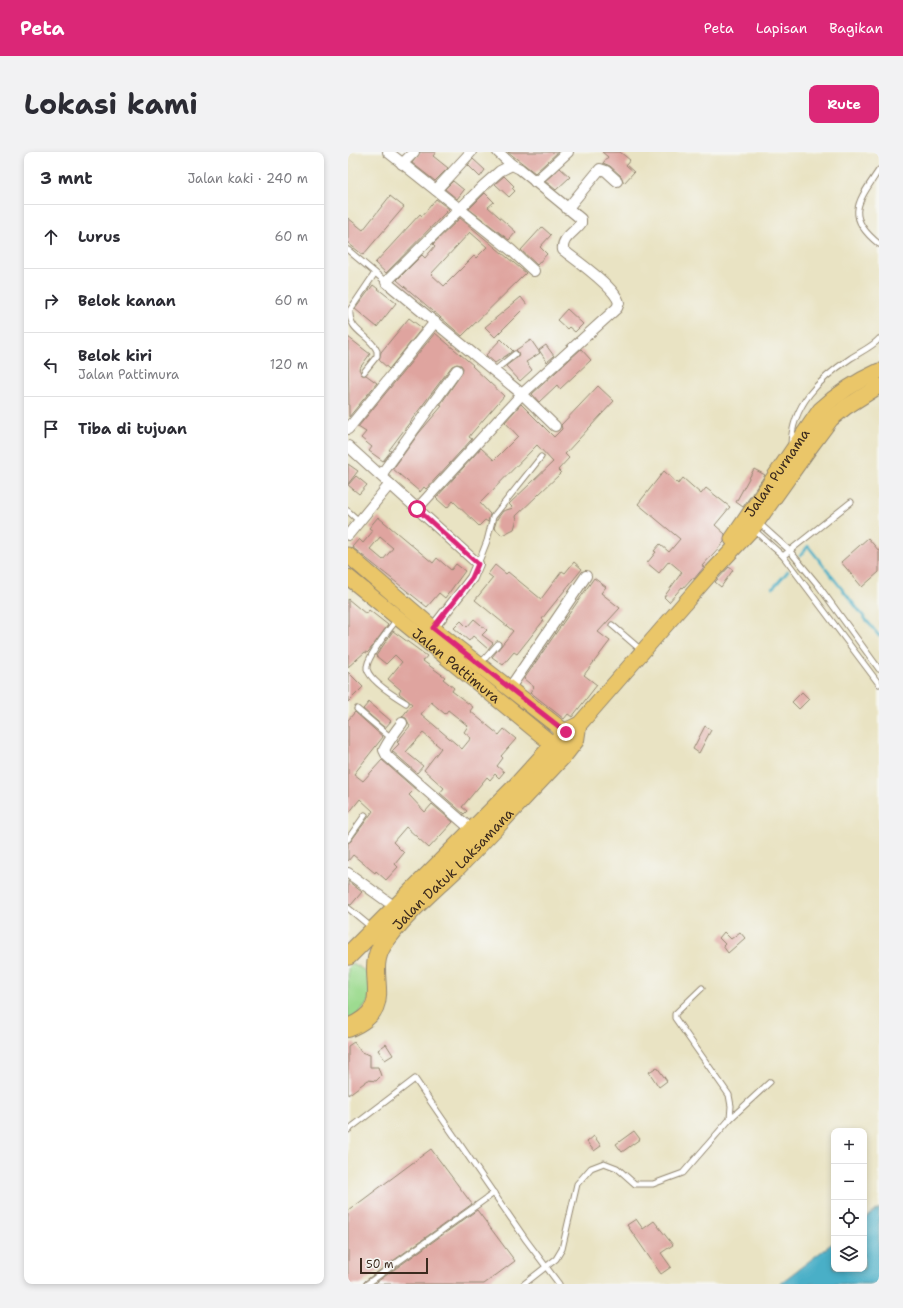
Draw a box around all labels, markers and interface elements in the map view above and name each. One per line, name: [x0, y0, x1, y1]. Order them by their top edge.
text: Peta: [20, 16, 65, 41]
text: Peta: [704, 19, 734, 37]
text: Lapisan: [756, 19, 807, 37]
text: Bagikan: [829, 19, 883, 37]
text: Lokasi kami: [24, 85, 198, 123]
button: Rute: [809, 85, 879, 123]
text: 3 mnt: [40, 167, 93, 189]
text: Jalan kaki · 240 m: [187, 170, 308, 187]
icon: ahead: [40, 226, 62, 248]
text: Lurus: [78, 227, 120, 247]
text: 60 m: [275, 228, 308, 245]
icon: right: [40, 290, 62, 312]
text: Belok kanan: [78, 291, 176, 311]
text: 60 m: [275, 292, 308, 309]
text: Belok kiri: [78, 346, 152, 366]
icon: left: [40, 354, 62, 376]
text: 120 m: [270, 356, 308, 373]
text: Jalan Pattimura: [78, 366, 179, 383]
icon: arrive: [40, 418, 62, 440]
text: Tiba di tujuan: [78, 419, 187, 439]
street label: Jalan Purnama: [741, 425, 814, 521]
route start: [408, 500, 426, 518]
street label: Jalan Pattimura: [408, 624, 504, 707]
route end: [557, 723, 575, 741]
street label: Jalan Datuk Laksamana: [389, 804, 518, 934]
map controls: [831, 1128, 867, 1272]
button: +: [831, 1128, 867, 1164]
button: −: [831, 1164, 867, 1200]
button: locate: [831, 1200, 867, 1236]
button: layers: [831, 1236, 867, 1272]
scale bar: [360, 1256, 428, 1275]
text: 50 m: [366, 1257, 394, 1272]

